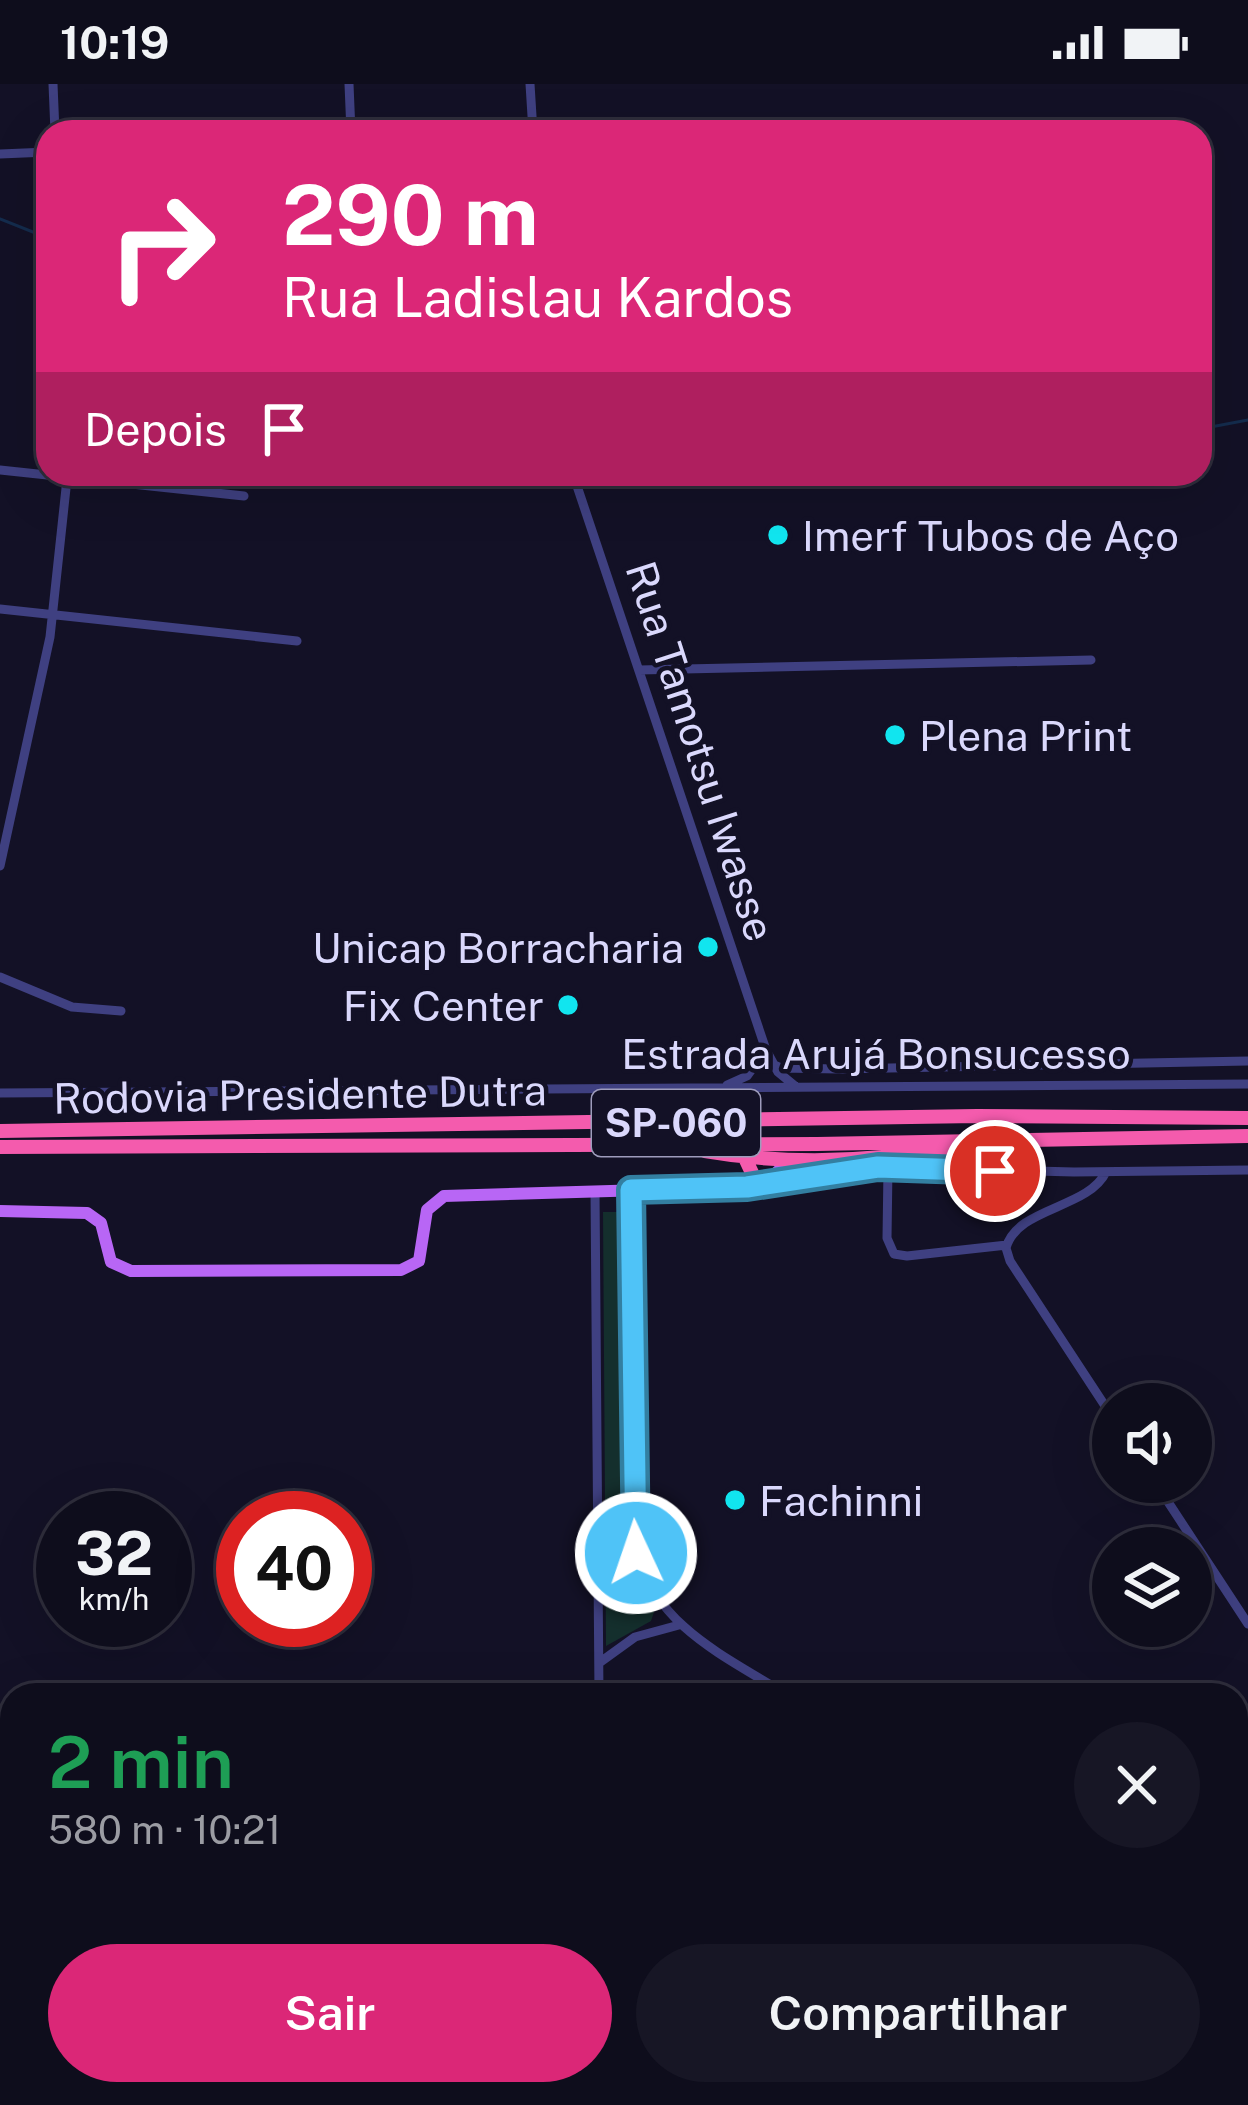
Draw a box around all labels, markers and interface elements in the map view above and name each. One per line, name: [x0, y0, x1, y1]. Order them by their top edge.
text: 10:19: [60, 16, 169, 69]
text: 290 m: [282, 165, 539, 264]
icon: right: [84, 168, 240, 324]
text: Rua Ladislau Kardos: [282, 266, 793, 329]
icon: arrive: [251, 396, 317, 462]
text: Depois: [84, 403, 227, 456]
place label: Imerf Tubos de Aço: [802, 511, 1179, 560]
marker: Imerf Tubos de Aço: [765, 522, 791, 548]
street label: Rua Tamotsu Iwasse: [616, 555, 786, 947]
place label: Plena Print: [919, 711, 1132, 760]
marker: Plena Print: [882, 722, 908, 748]
place label: Unicap Borracharia: [312, 923, 684, 972]
marker: Unicap Borracharia: [695, 934, 721, 960]
place label: Fix Center: [343, 981, 544, 1030]
marker: Fix Center: [555, 992, 581, 1018]
street label: Estrada Arujá Bonsucesso: [621, 1029, 1131, 1078]
street label: Rodovia Presidente Dutra: [53, 1065, 547, 1123]
road number: SP-060: [592, 1090, 760, 1156]
pin: [944, 1120, 1046, 1222]
icon: arrive: [962, 1138, 1028, 1204]
map controls: [1092, 1383, 1212, 1647]
button: sound: [1092, 1383, 1212, 1503]
place label: Fachinni: [759, 1476, 923, 1525]
marker: Fachinni: [722, 1487, 748, 1513]
position arrow: [573, 1490, 699, 1616]
speed limit sign: 40: [216, 1491, 372, 1647]
text: 32: [75, 1518, 153, 1589]
button: layers: [1092, 1527, 1212, 1647]
text: km/h: [79, 1581, 149, 1617]
text: 2 min: [48, 1720, 234, 1804]
button: close: [1074, 1722, 1200, 1848]
text: 580 m · 10:21: [48, 1807, 281, 1853]
button: Sair: [48, 1944, 612, 2082]
button: Compartilhar: [636, 1944, 1200, 2082]

